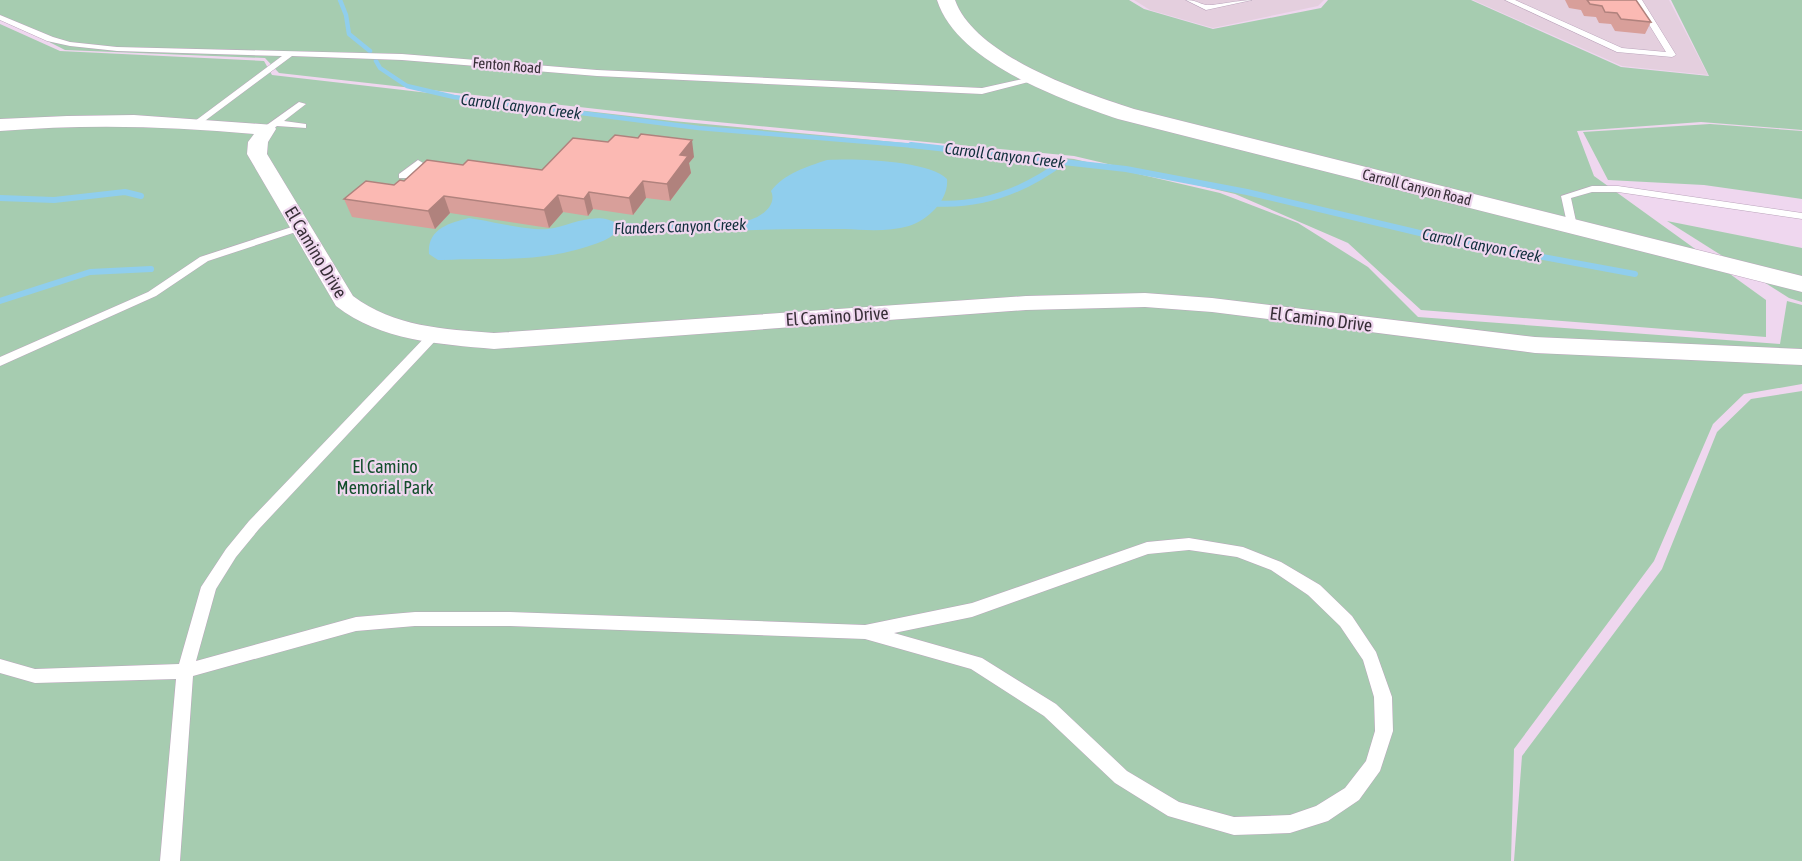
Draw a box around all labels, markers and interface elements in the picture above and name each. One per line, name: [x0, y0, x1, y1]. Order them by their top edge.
street label: Fenton Road: [472, 54, 542, 76]
water label: Carroll Canyon Creek: [460, 90, 583, 123]
water label: Carroll Canyon Creek: [944, 139, 1067, 172]
street label: Carroll Canyon Road: [1361, 165, 1473, 209]
street label: El Camino Drive: [280, 202, 352, 302]
water label: Flanders Canyon Creek: [614, 215, 747, 238]
water label: Carroll Canyon Creek: [1421, 225, 1544, 267]
street label: El Camino Drive: [785, 302, 889, 330]
street label: El Camino Drive: [1269, 302, 1373, 336]
park label: El Camino Memorial Park: [337, 456, 433, 498]

